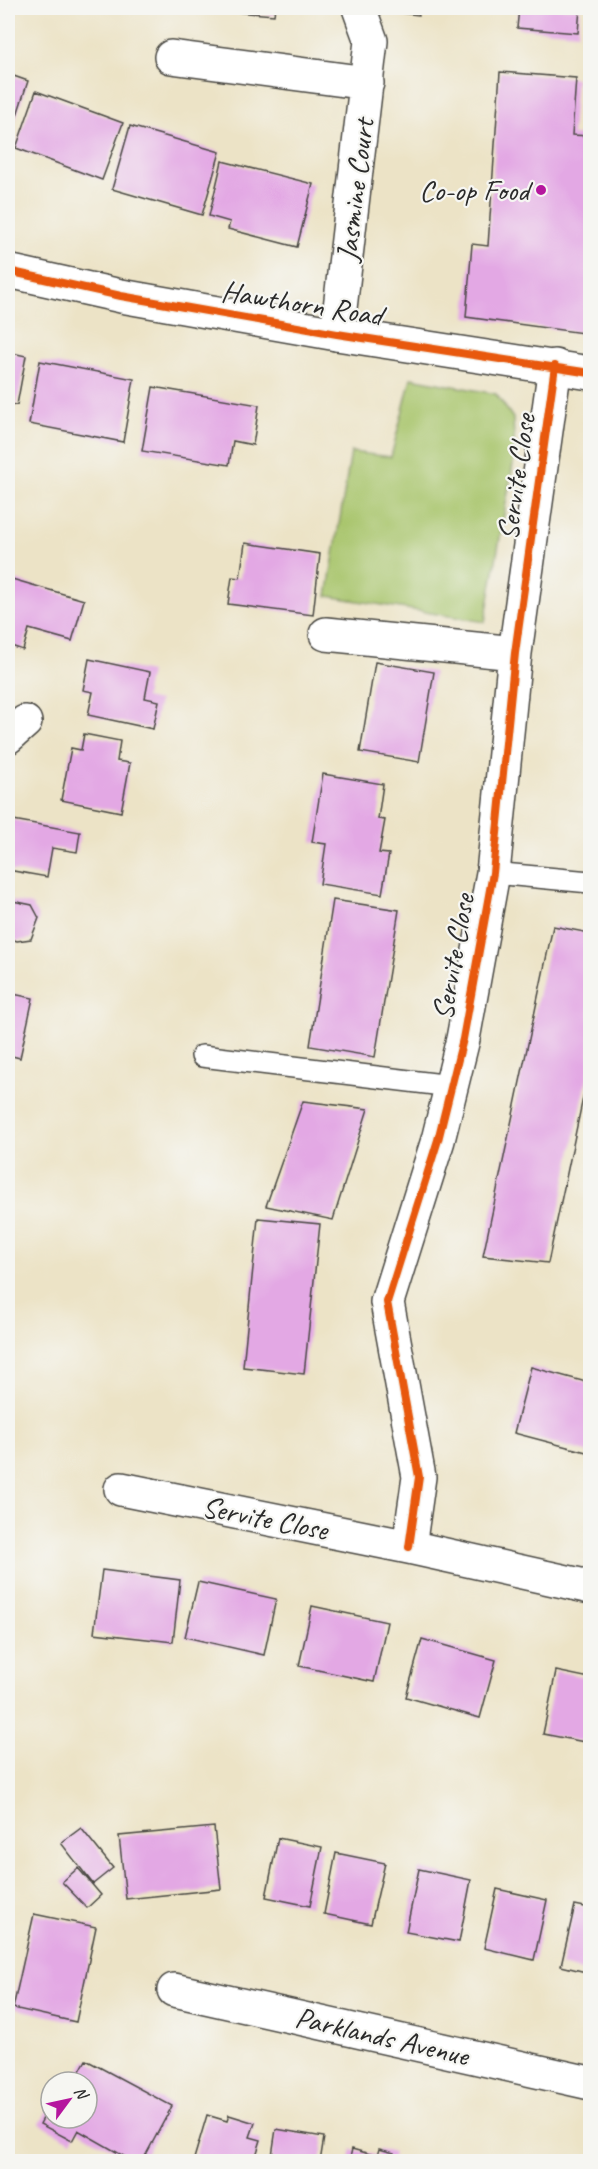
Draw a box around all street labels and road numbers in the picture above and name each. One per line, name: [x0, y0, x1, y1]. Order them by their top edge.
street label: Jasmine Court: [327, 114, 383, 265]
street label: Hawthorn Road: [219, 272, 389, 335]
street label: Servite Close: [488, 409, 544, 543]
street label: Servite Close: [423, 889, 483, 1023]
street label: Servite Close: [199, 1487, 333, 1549]
street label: Parklands Avenue: [292, 1998, 474, 2075]

